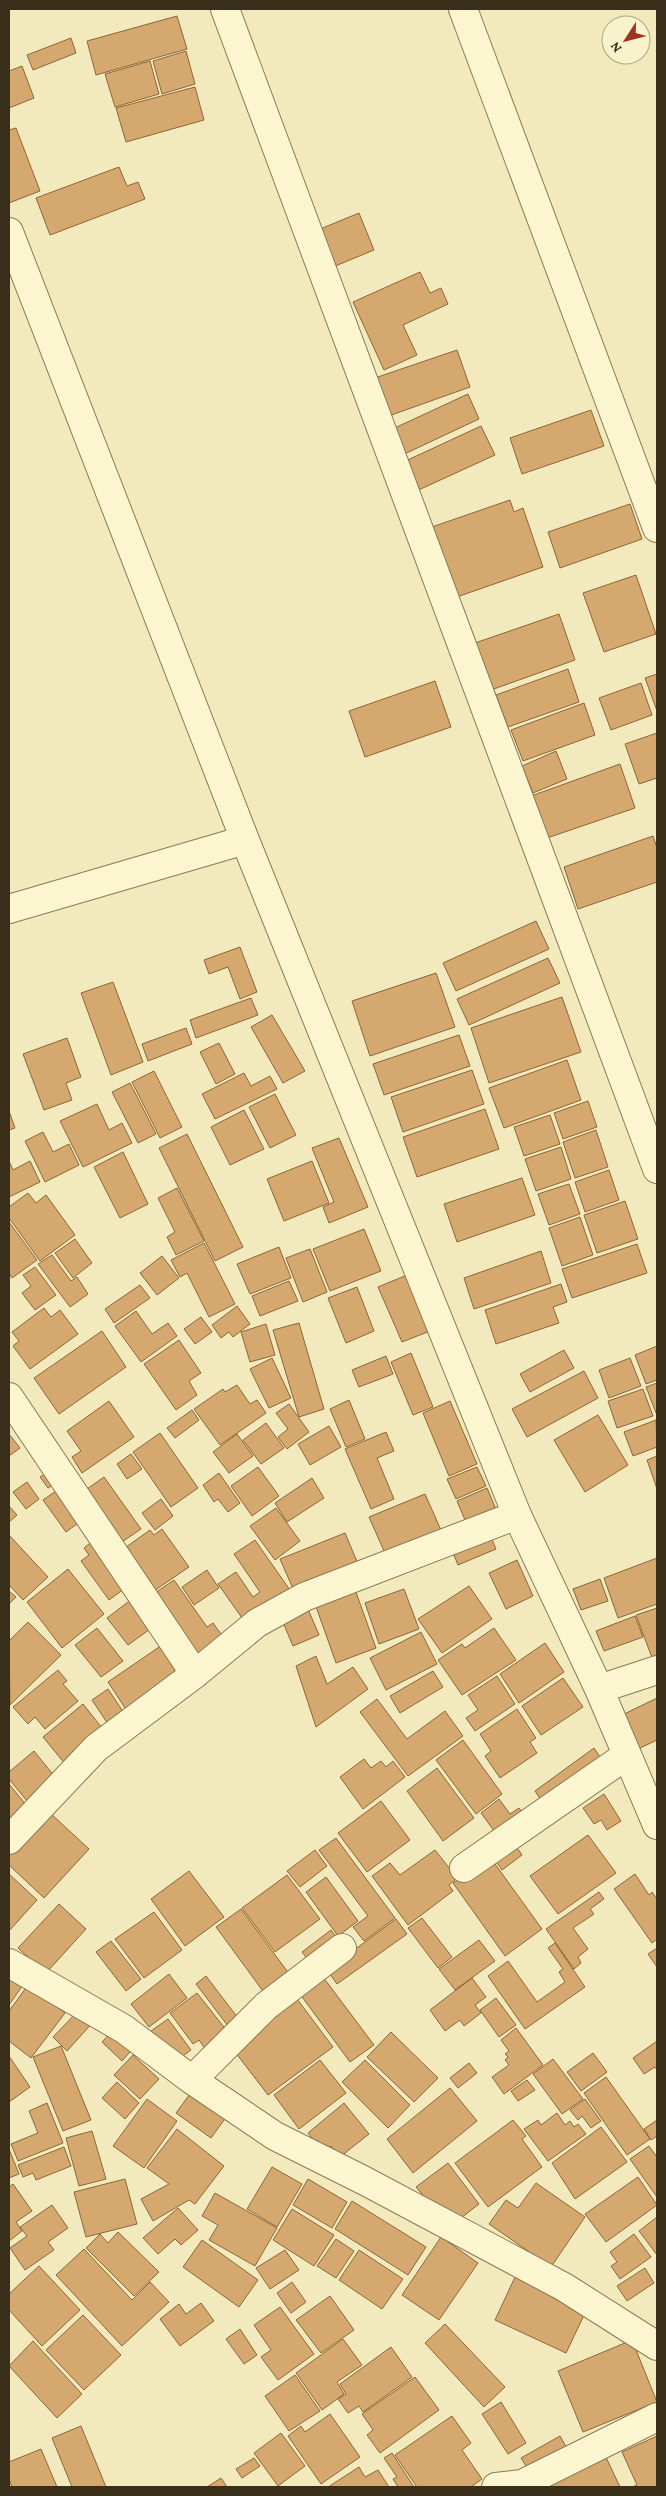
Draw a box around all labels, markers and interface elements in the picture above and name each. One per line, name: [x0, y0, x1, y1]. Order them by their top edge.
north arrow: [601, 15, 651, 65]
text: N: [606, 39, 625, 56]

